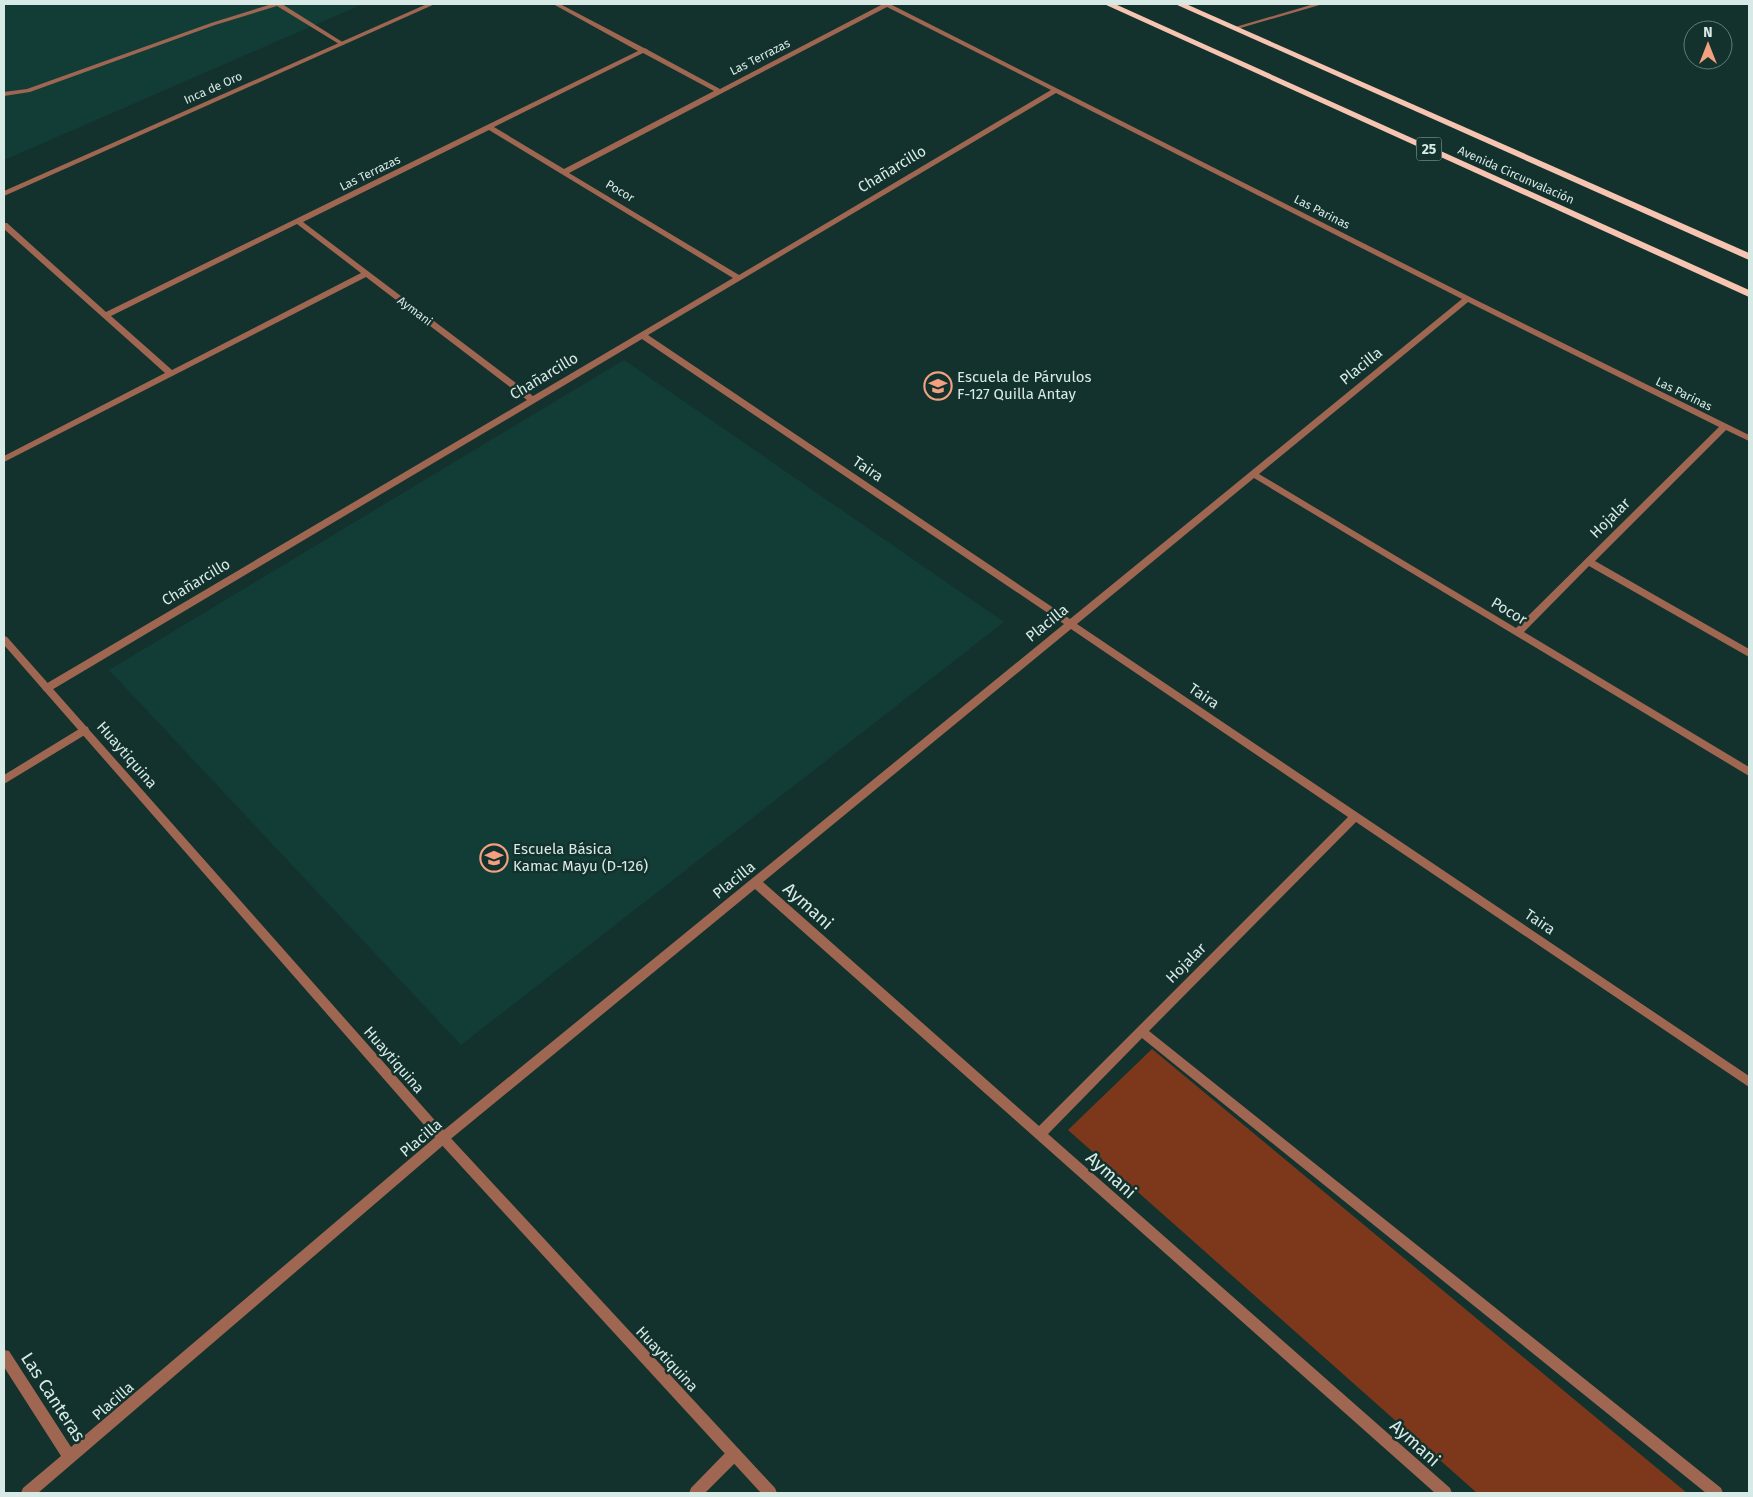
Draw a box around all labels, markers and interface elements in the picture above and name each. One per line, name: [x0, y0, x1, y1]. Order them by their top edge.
north arrow: [1683, 20, 1733, 70]
text: N: [1703, 24, 1713, 41]
street label: Las Terrazas: [728, 36, 793, 78]
street label: Inca de Oro: [182, 69, 244, 107]
road number: 25: [1416, 138, 1442, 160]
street label: Chañarcillo: [855, 142, 929, 196]
street label: Avenida Circunvalación: [1456, 143, 1576, 207]
street label: Las Terrazas: [337, 152, 403, 194]
street label: Pocor: [603, 177, 637, 205]
street label: Las Parinas: [1292, 192, 1353, 232]
street label: Aymani: [395, 293, 435, 329]
street label: Placilla: [1336, 343, 1386, 389]
street label: Chañarcillo: [507, 349, 581, 403]
place label: Escuela de Párvulos F-127 Quilla Antay: [957, 368, 1092, 403]
school or university icon: Escuela de Párvulos F-127 Quilla Antay: [923, 371, 953, 401]
street label: Las Parinas: [1654, 374, 1715, 414]
street label: Taira: [849, 452, 887, 486]
street label: Hojalar: [1586, 494, 1634, 542]
street label: Chañarcillo: [159, 555, 233, 609]
street label: Pocor: [1488, 593, 1530, 629]
street label: Placilla: [1022, 600, 1072, 646]
street label: Taira: [1185, 679, 1223, 713]
street label: Huaytiquina: [93, 718, 161, 792]
place label: Escuela Básica Kamac Mayu (D-126): [513, 840, 648, 875]
school or university icon: Escuela Básica Kamac Mayu (D-126): [479, 843, 509, 873]
street label: Placilla: [709, 857, 759, 903]
street label: Aymani: [778, 878, 838, 934]
street label: Taira: [1521, 905, 1559, 939]
street label: Hojalar: [1162, 939, 1210, 987]
street label: Huaytiquina: [360, 1023, 428, 1097]
street label: Placilla: [396, 1115, 446, 1161]
street label: Aymani: [1081, 1147, 1141, 1203]
street label: Huaytiquina: [632, 1323, 702, 1395]
street label: Las Canteras: [16, 1348, 90, 1446]
street label: Placilla: [88, 1378, 138, 1424]
street label: Aymani: [1385, 1415, 1445, 1471]

